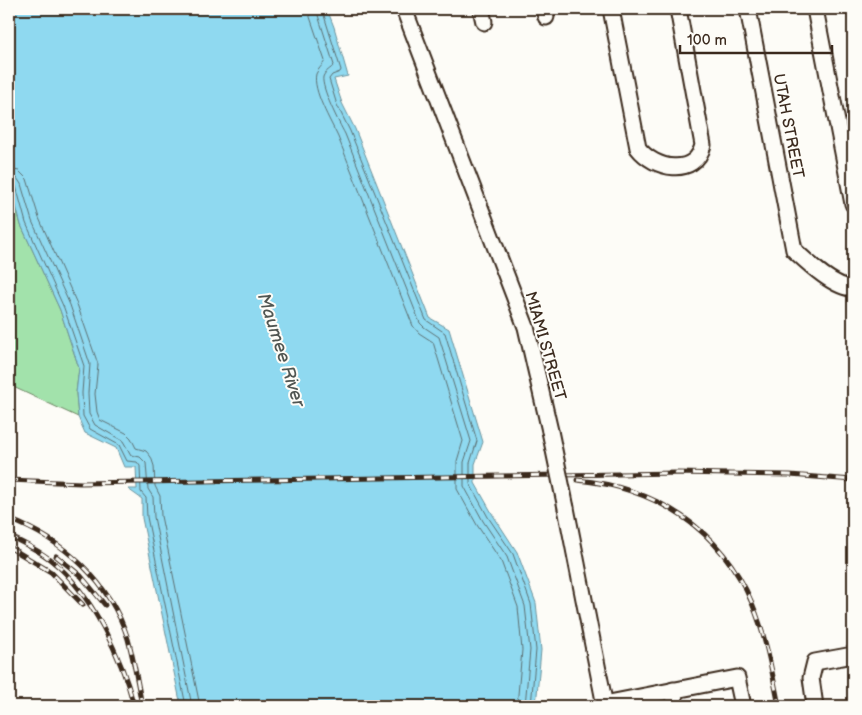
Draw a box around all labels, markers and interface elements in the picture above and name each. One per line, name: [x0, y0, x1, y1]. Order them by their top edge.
scale bar: [680, 22, 832, 54]
text: 100 m: [687, 31, 727, 50]
street label: UTAH STREET: [769, 72, 808, 180]
street label: MIAMI STREET: [520, 289, 570, 403]
water label: Maumee River: [253, 291, 310, 411]

